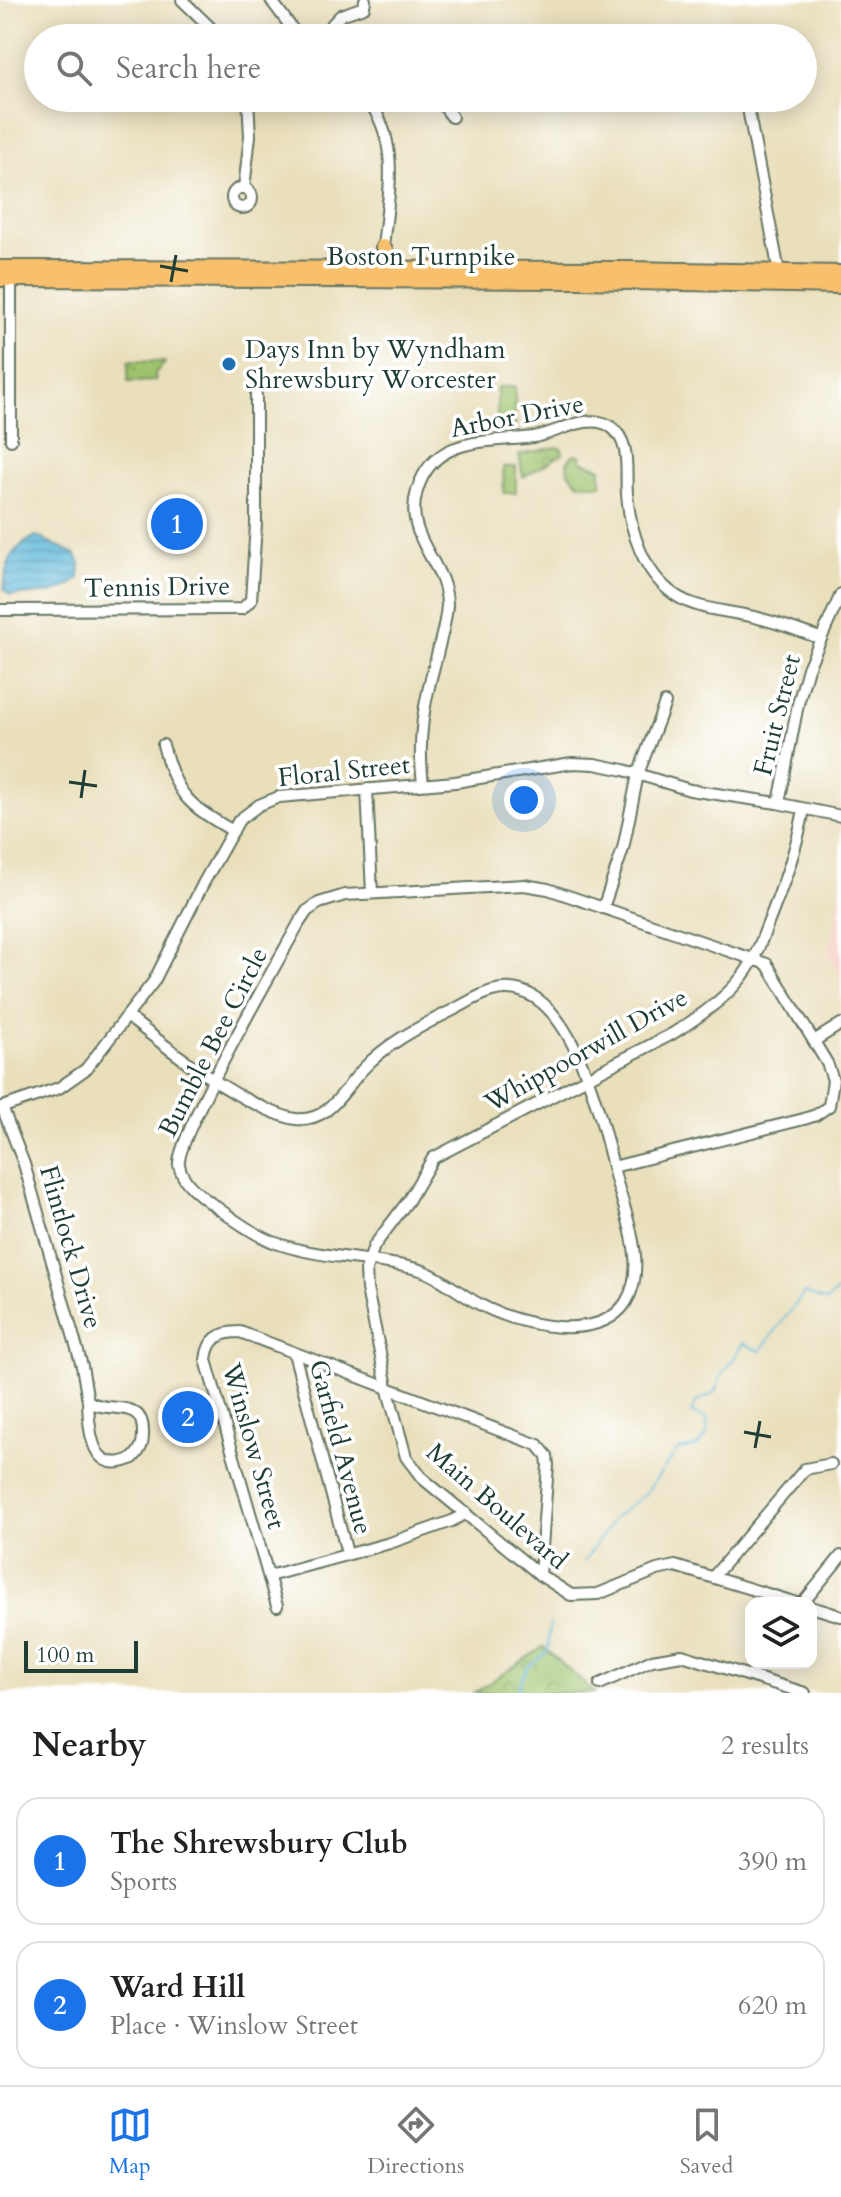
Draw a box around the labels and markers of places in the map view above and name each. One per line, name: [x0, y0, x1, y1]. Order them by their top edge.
place label: Days Inn by Wyndham Shrewsbury Worcester: [245, 332, 505, 397]
marker: Days Inn by Wyndham Shrewsbury Worcester: [220, 355, 238, 373]
pin: 1: [151, 494, 203, 554]
pin: 2: [162, 1387, 214, 1447]

